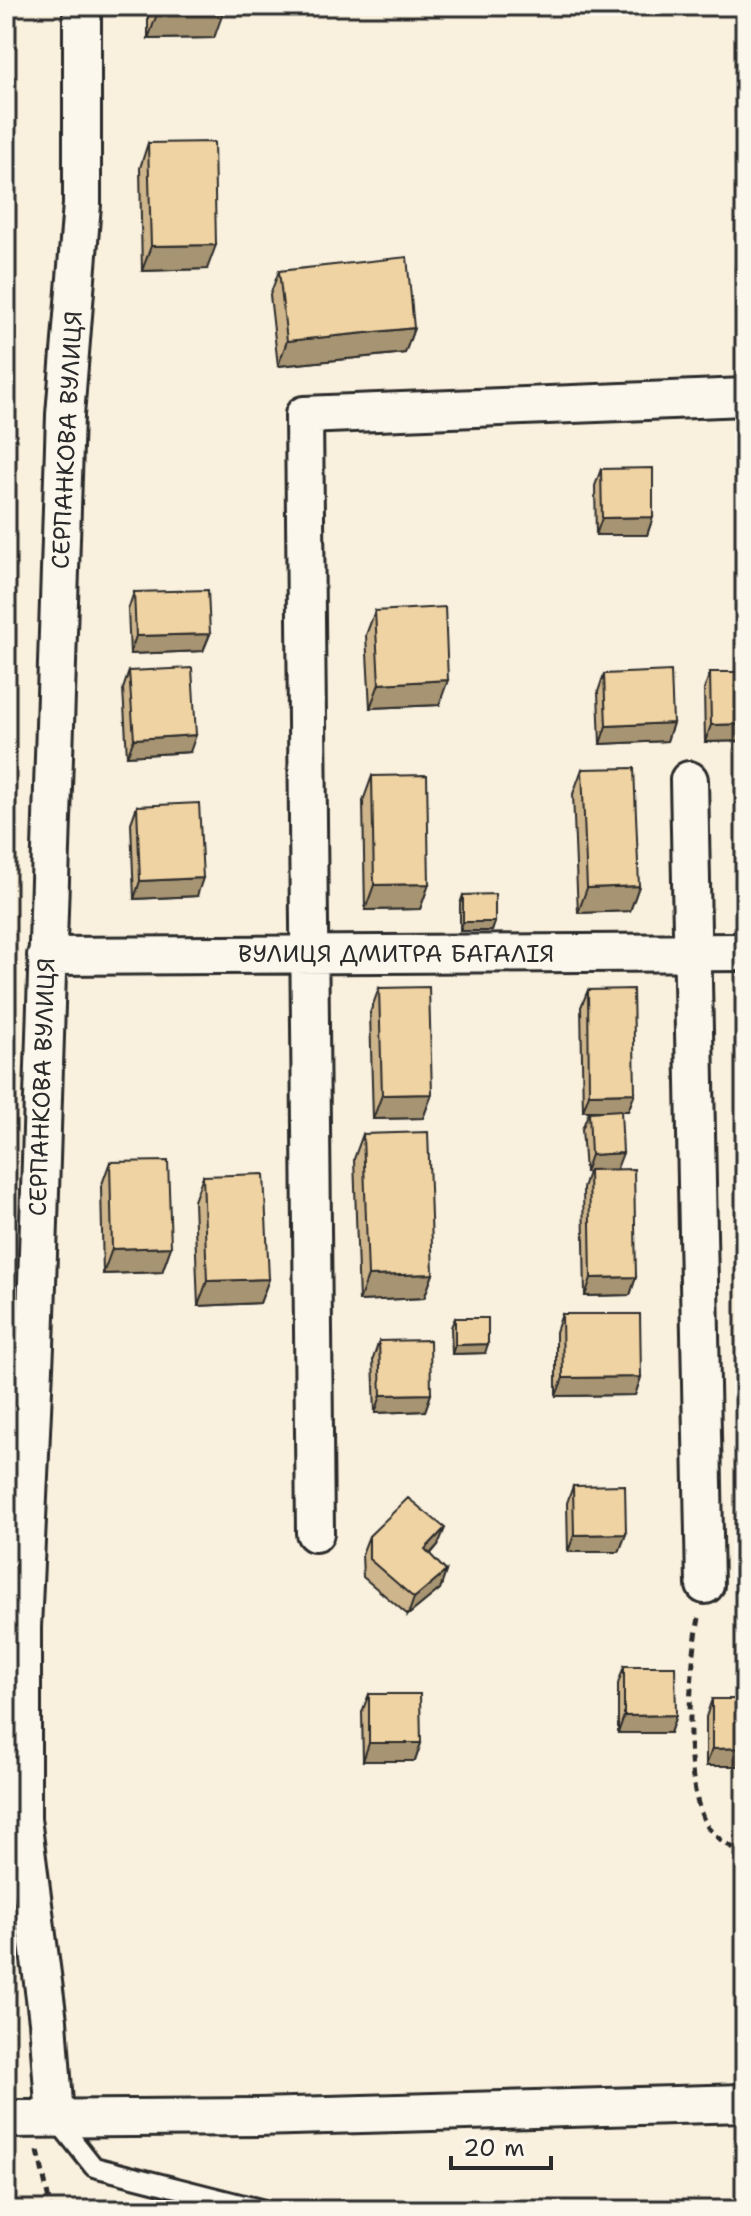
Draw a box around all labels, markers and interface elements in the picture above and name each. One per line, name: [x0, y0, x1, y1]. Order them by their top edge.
street label: СЕРПАНКОВА ВУЛИЦЯ: [44, 310, 90, 570]
street label: ВУЛИЦЯ ДМИТРА БАГАЛІЯ: [238, 938, 554, 970]
street label: СЕРПАНКОВА ВУЛИЦЯ: [21, 957, 63, 1217]
scale bar: [451, 2120, 551, 2170]
text: 20 m: [463, 2132, 525, 2164]

